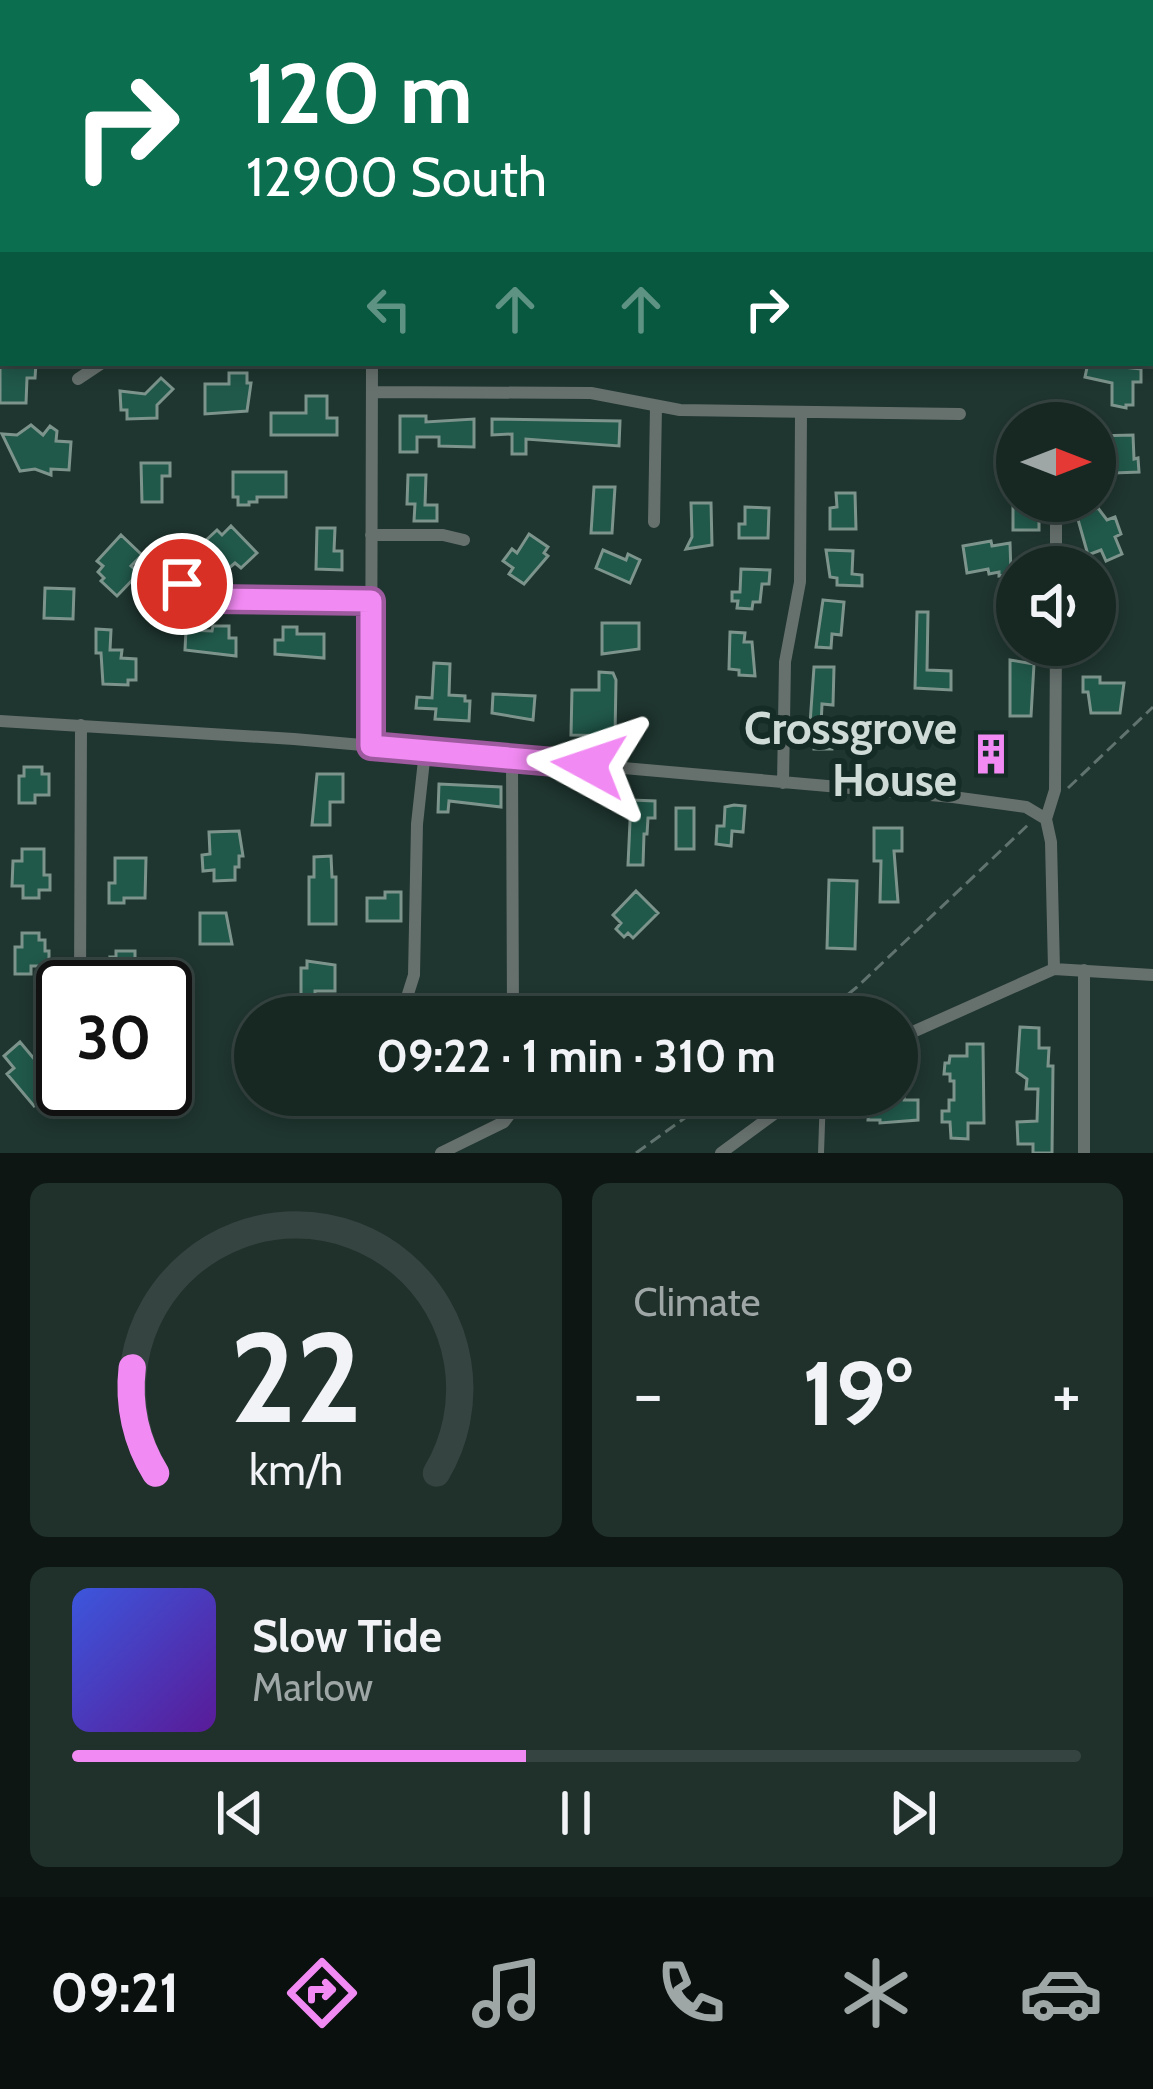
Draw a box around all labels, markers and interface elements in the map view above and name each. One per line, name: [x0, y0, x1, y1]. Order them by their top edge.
text: 120 m: [246, 42, 473, 144]
icon: right: [48, 48, 204, 204]
text: 12900 South: [246, 144, 547, 210]
icon: left: [356, 276, 422, 342]
icon: ahead: [482, 276, 548, 342]
icon: ahead: [608, 276, 674, 342]
icon: right: [734, 276, 800, 342]
north arrow: [996, 402, 1116, 522]
map controls: [996, 402, 1116, 666]
pin: [131, 533, 233, 635]
button: sound: [996, 546, 1116, 666]
icon: arrive: [149, 551, 215, 617]
place label: Crossgrove House: [744, 701, 957, 807]
position arrow: [526, 702, 652, 828]
building icon: Crossgrove House: [968, 731, 1014, 777]
speed limit sign: 30: [36, 960, 192, 1116]
text: 09:22 · 1 min · 310 m: [376, 1029, 776, 1083]
text: Climate: [634, 1278, 760, 1326]
text: 22: [230, 1302, 362, 1453]
text: 19°: [802, 1338, 912, 1448]
text: −: [634, 1353, 663, 1434]
text: +: [1052, 1353, 1081, 1434]
text: km/h: [249, 1444, 343, 1496]
text: Slow Tide: [252, 1609, 442, 1663]
text: Marlow: [252, 1663, 373, 1711]
icon: previous: [207, 1780, 273, 1846]
icon: pause: [543, 1780, 609, 1846]
icon: next: [880, 1780, 946, 1846]
icon: directions: [280, 1951, 364, 2035]
icon: music: [465, 1951, 549, 2035]
icon: phone: [649, 1951, 733, 2035]
icon: climate: [834, 1951, 918, 2035]
icon: car: [1019, 1951, 1103, 2035]
text: 09:21: [50, 1960, 179, 2026]

